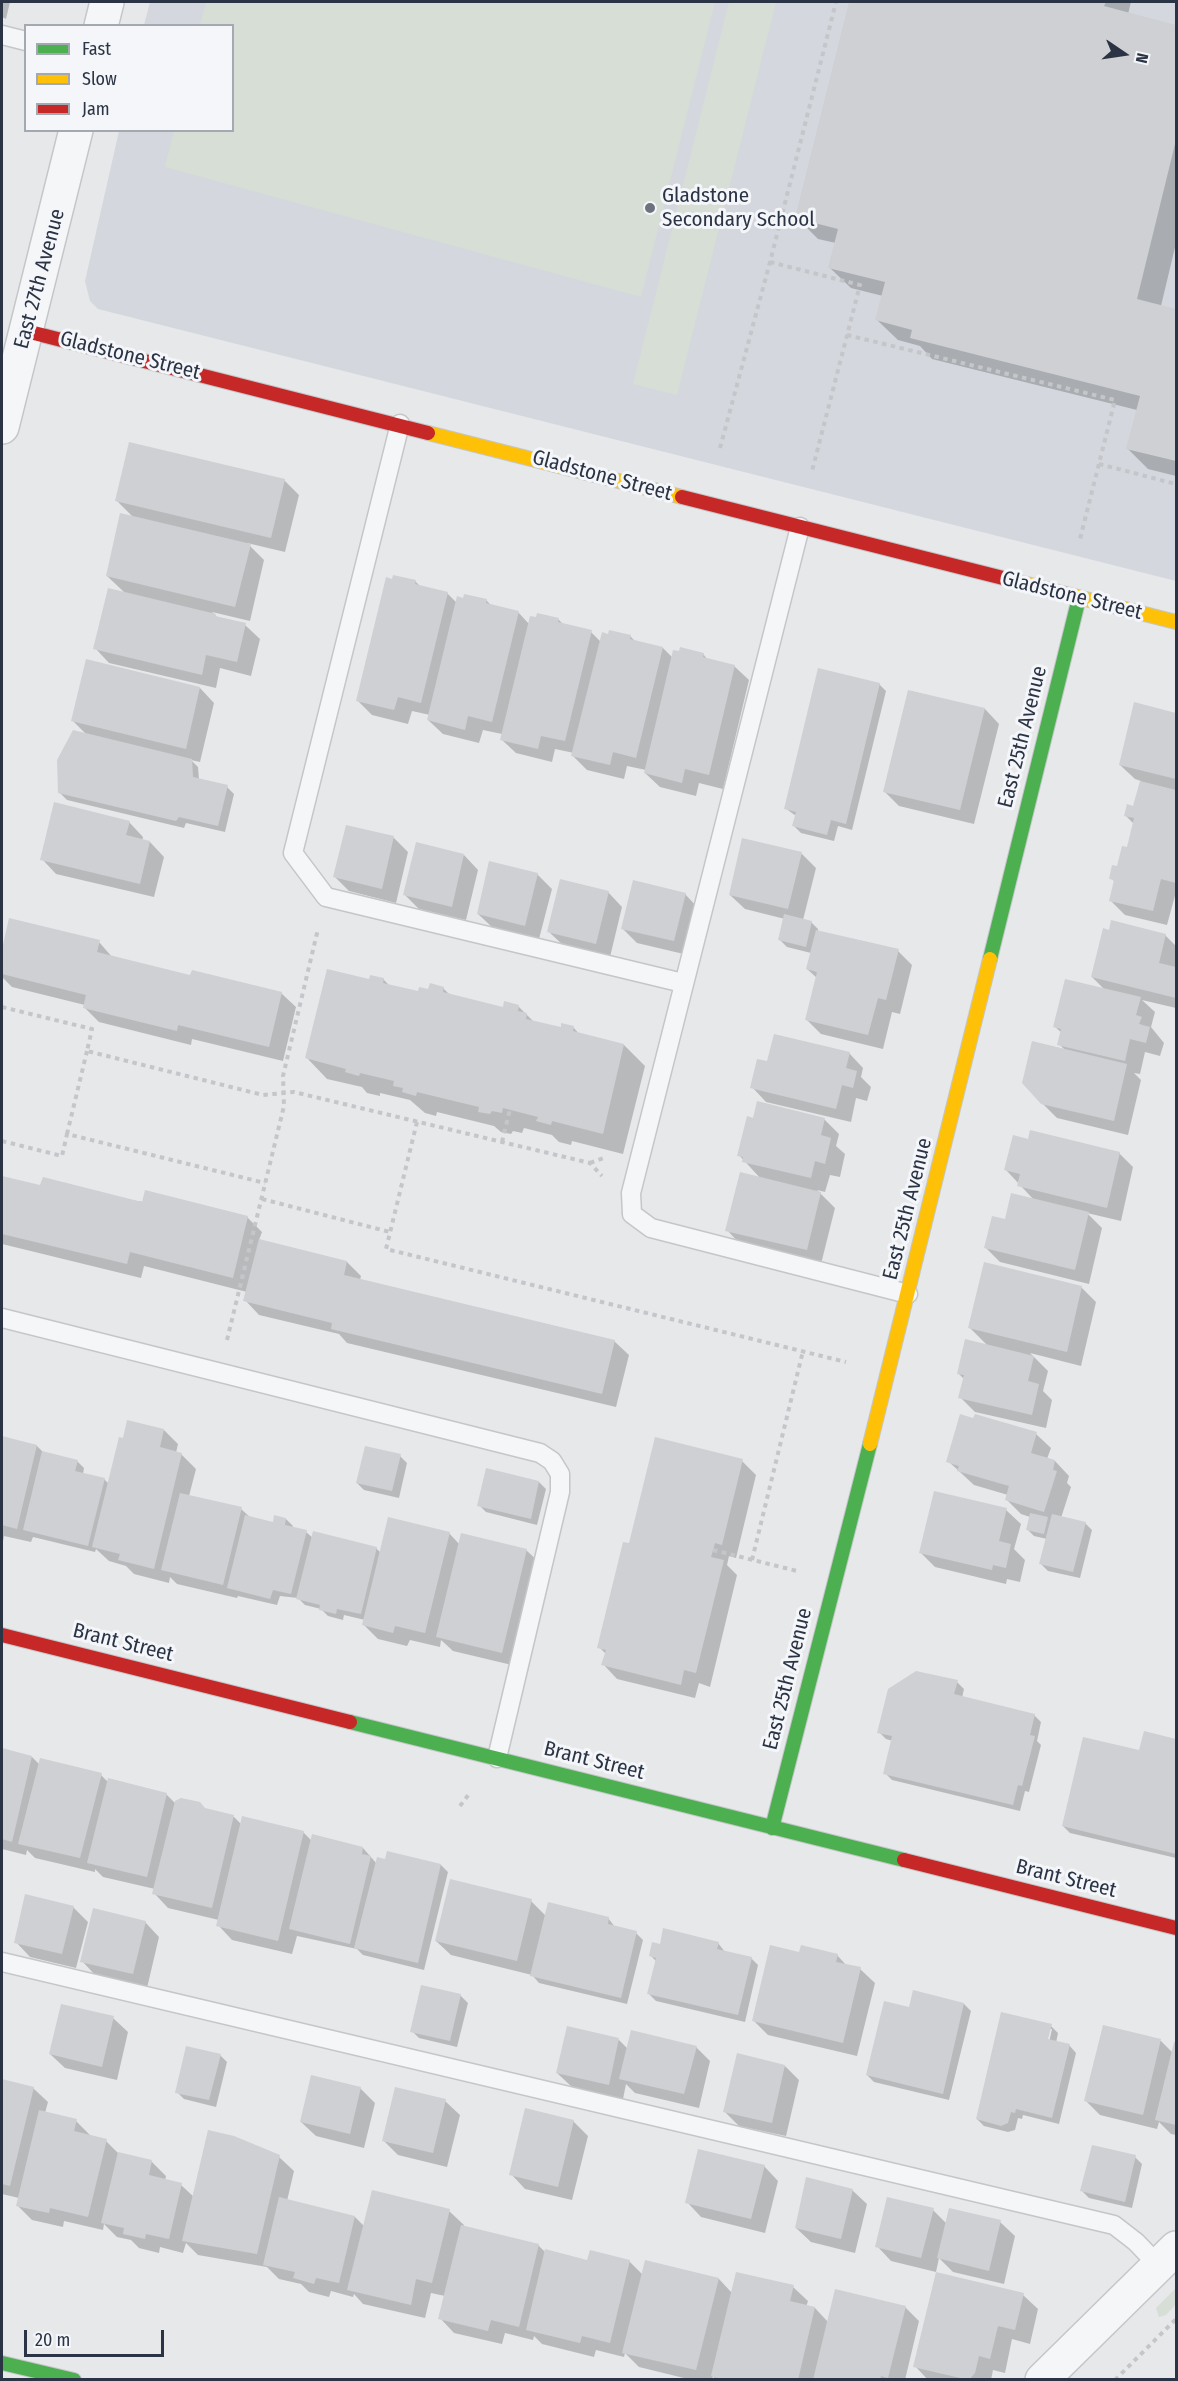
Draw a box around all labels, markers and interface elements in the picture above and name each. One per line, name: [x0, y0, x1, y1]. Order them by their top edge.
legend: [24, 24, 234, 132]
north arrow: [1094, 24, 1154, 84]
text: Fast: [82, 38, 111, 60]
text: N: [1132, 51, 1152, 65]
text: Slow: [82, 68, 117, 90]
text: Jam: [82, 98, 110, 120]
place label: Gladstone Secondary School: [662, 183, 815, 233]
marker: Gladstone Secondary School: [643, 201, 657, 215]
street label: East 27th Avenue: [9, 206, 71, 352]
street label: Gladstone Street: [57, 326, 203, 386]
street label: Gladstone Street: [529, 445, 675, 507]
street label: Gladstone Street: [999, 566, 1145, 626]
street label: East 25th Avenue: [993, 663, 1053, 811]
street label: East 25th Avenue: [878, 1135, 938, 1283]
street label: East 25th Avenue: [758, 1605, 818, 1753]
street label: Brant Street: [70, 1618, 176, 1668]
street label: Brant Street: [541, 1736, 647, 1786]
street label: Brant Street: [1013, 1854, 1119, 1904]
scale bar: [27, 2318, 166, 2356]
text: 20 m: [35, 2329, 70, 2351]

